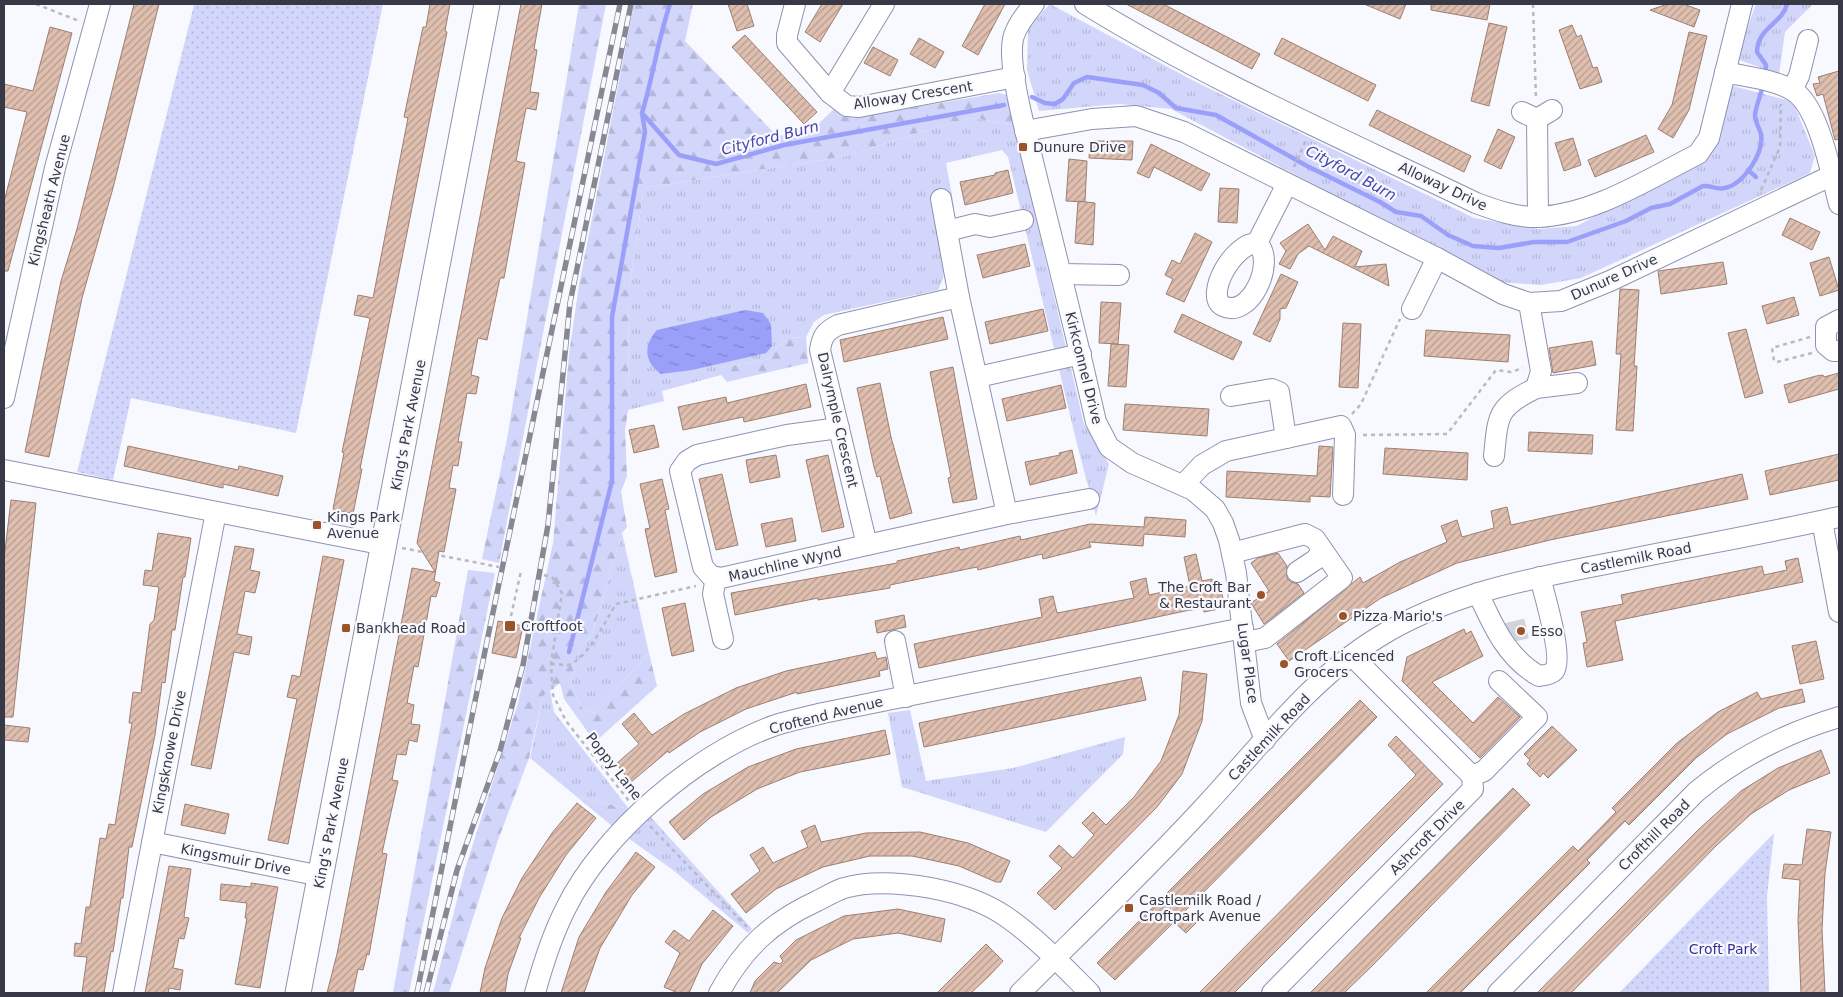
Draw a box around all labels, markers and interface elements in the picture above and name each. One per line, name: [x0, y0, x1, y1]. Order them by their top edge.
street label: Alloway Crescent: [852, 78, 974, 112]
water label: Cityford Burn: [719, 117, 821, 159]
street label: Kingsheath Avenue: [25, 133, 73, 267]
place label: Dunure Drive: [1033, 139, 1126, 155]
marker: Dunure Drive: [1017, 141, 1029, 153]
water label: Cityford Burn: [1303, 142, 1399, 204]
street label: Alloway Drive: [1396, 158, 1490, 214]
street label: Dunure Drive: [1568, 251, 1660, 303]
street label: Kirkconnel Drive: [1062, 310, 1106, 426]
street label: Dalrymple Crescent: [815, 351, 861, 490]
street label: King's Park Avenue: [387, 358, 429, 492]
place label: Kings Park Avenue: [327, 509, 401, 541]
marker: Kings Park Avenue: [311, 519, 323, 531]
street label: Castlemilk Road: [1579, 539, 1693, 577]
street label: Mauchline Wynd: [727, 543, 843, 585]
place label: The Croft Bar & Restaurant: [1157, 579, 1252, 611]
marker: The Croft Bar & Restaurant: [1255, 589, 1267, 601]
place label: Pizza Mario's: [1353, 608, 1443, 624]
marker: Pizza Mario's: [1337, 610, 1349, 622]
place label: Croftfoot: [521, 618, 583, 634]
marker: Croftfoot: [503, 619, 517, 633]
place label: Bankhead Road: [356, 620, 466, 636]
marker: Bankhead Road: [340, 622, 352, 634]
street label: Lugar Place: [1234, 622, 1262, 704]
place label: Esso: [1531, 623, 1563, 639]
marker: Esso: [1515, 625, 1527, 637]
place label: Croft Licenced Grocers: [1294, 648, 1394, 680]
marker: Croft Licenced Grocers: [1278, 658, 1290, 670]
street label: Kingsknowe Drive: [149, 689, 189, 815]
street label: Castlemilk Road: [1225, 690, 1313, 784]
street label: Croftend Avenue: [767, 693, 885, 737]
street label: Poppy Lane: [583, 729, 645, 803]
street label: King's Park Avenue: [310, 756, 352, 890]
street label: Ashcroft Drive: [1386, 796, 1468, 878]
street label: Crofthill Road: [1615, 796, 1693, 874]
street label: Kingsmuir Drive: [179, 840, 293, 878]
place label: Castlemilk Road / Croftpark Avenue: [1139, 892, 1261, 924]
marker: Castlemilk Road / Croftpark Avenue: [1123, 902, 1135, 914]
park label: Croft Park: [1689, 941, 1758, 957]

